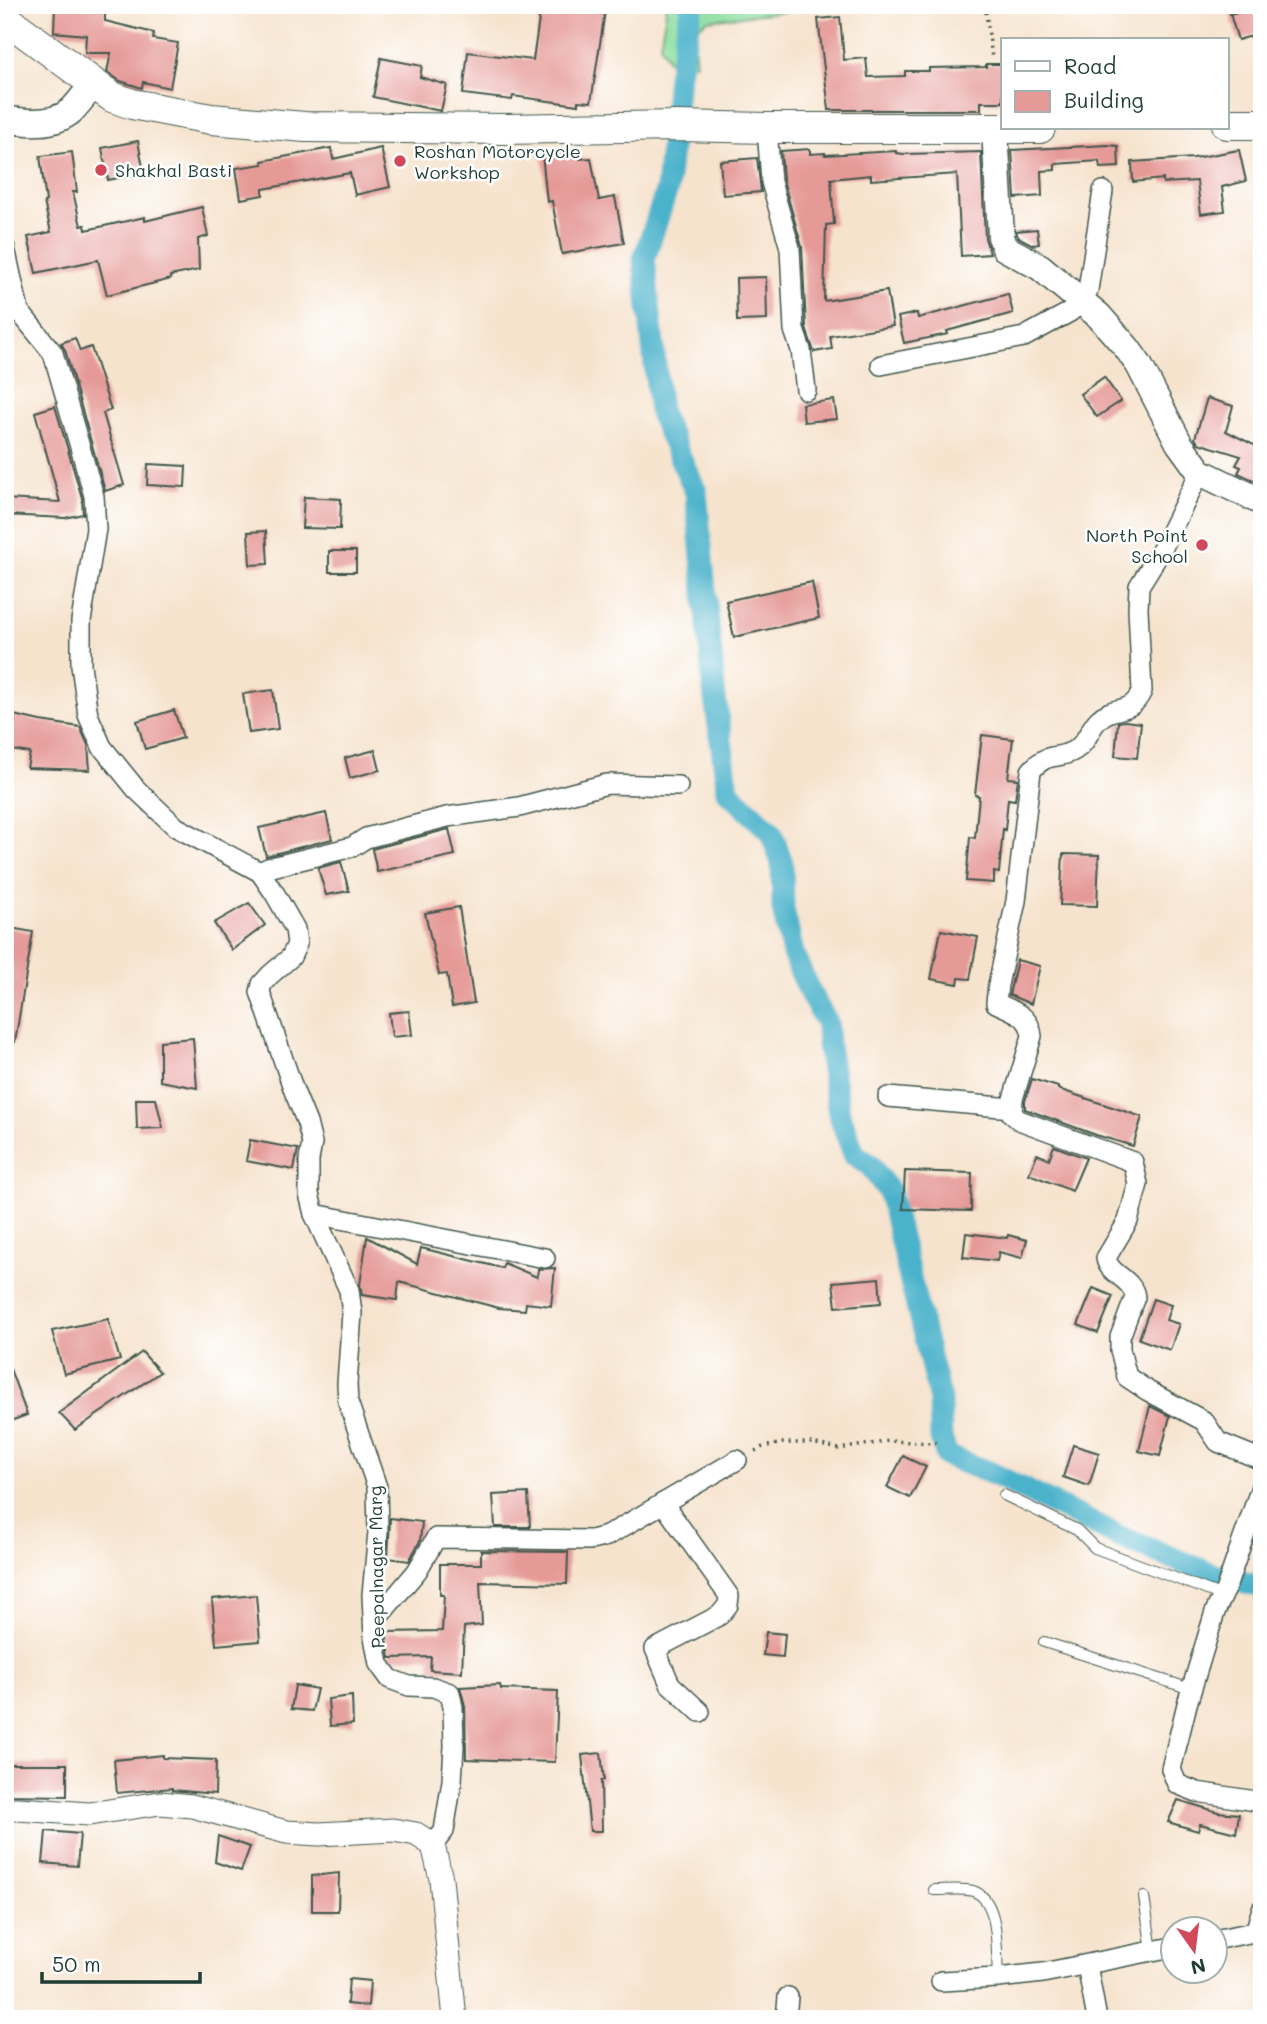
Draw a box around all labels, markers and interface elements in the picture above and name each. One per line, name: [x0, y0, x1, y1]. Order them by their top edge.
legend: [1001, 38, 1228, 130]
text: Road: [1064, 52, 1116, 79]
text: Building: [1064, 86, 1144, 113]
place label: Roshan Motorcycle Workshop: [414, 139, 581, 184]
marker: Roshan Motorcycle Workshop: [392, 153, 408, 169]
place label: Shakhal Basti: [115, 158, 232, 182]
marker: Shakhal Basti: [93, 162, 109, 178]
place label: North Point School: [1086, 523, 1188, 568]
marker: North Point School: [1194, 537, 1210, 553]
street label: Peepalnagar Marg: [363, 1485, 389, 1649]
north arrow: [1158, 1916, 1228, 1986]
scale bar: [42, 1940, 200, 1984]
text: 50 m: [52, 1950, 101, 1977]
text: N: [1188, 1953, 1208, 1981]

